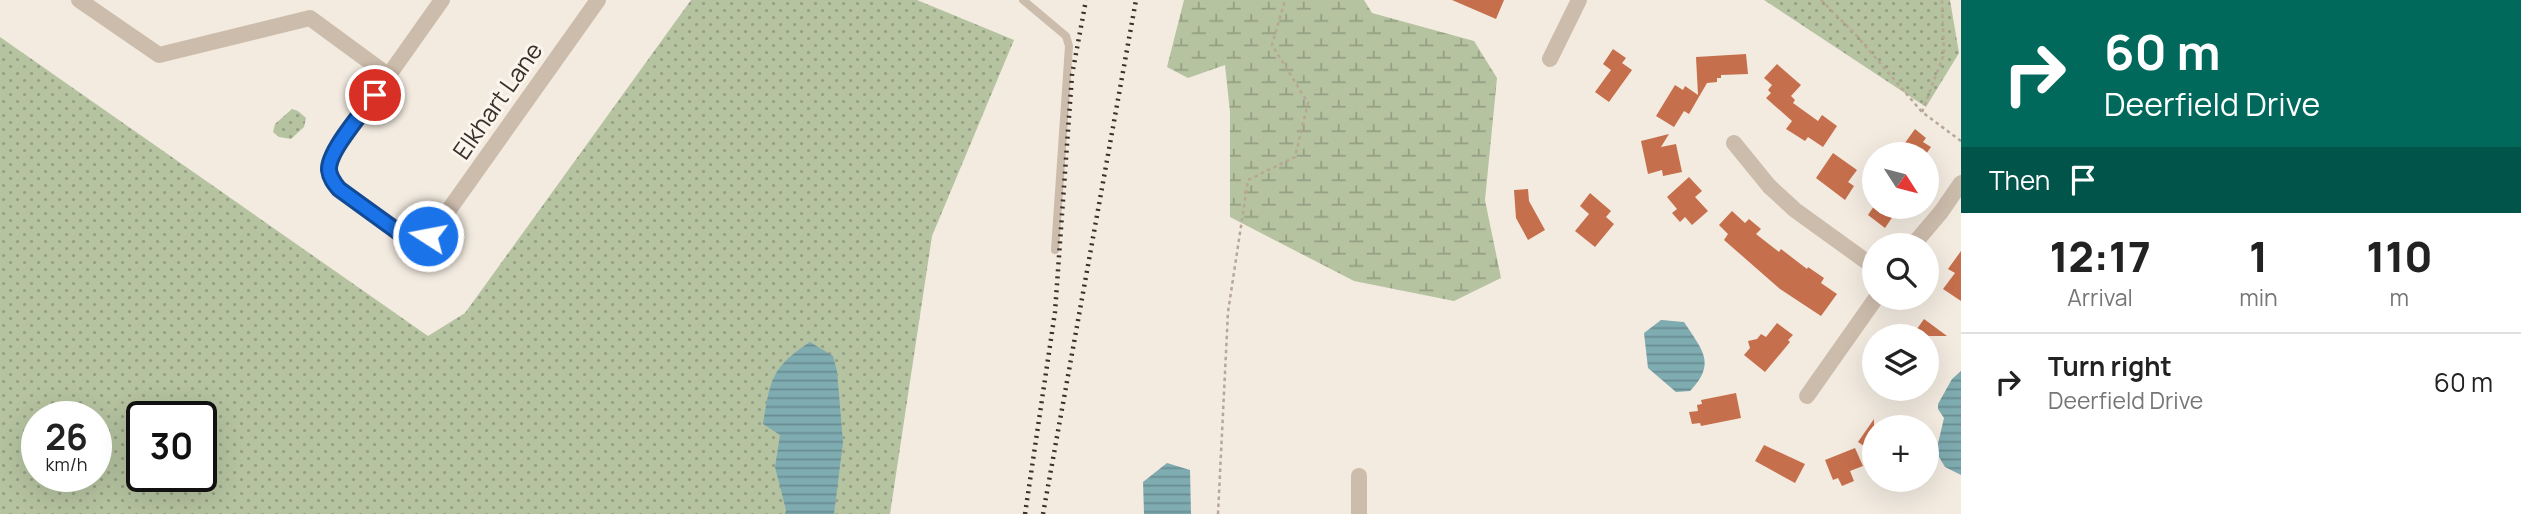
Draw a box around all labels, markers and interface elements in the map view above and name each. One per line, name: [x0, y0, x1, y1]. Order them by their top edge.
text: 60 m: [2104, 18, 2221, 85]
icon: right: [1989, 28, 2080, 119]
street label: Elkhart Lane: [444, 35, 549, 165]
pin: [345, 65, 405, 125]
icon: arrive: [356, 76, 394, 114]
text: Deerfield Drive: [2104, 82, 2320, 126]
north arrow: [1862, 142, 1939, 219]
map controls: [1862, 142, 1939, 492]
icon: arrive: [2064, 161, 2102, 199]
text: Then: [1989, 162, 2050, 198]
position arrow: [391, 199, 465, 273]
text: 12:17: [2049, 227, 2151, 285]
text: 1: [2249, 227, 2268, 285]
text: 110: [2366, 227, 2433, 285]
button: search: [1862, 233, 1939, 310]
text: Arrival: [2067, 281, 2133, 313]
text: min: [2239, 281, 2278, 313]
text: m: [2390, 281, 2409, 313]
button: layers: [1862, 324, 1939, 401]
text: Turn right: [2048, 348, 2172, 384]
icon: right: [1989, 363, 2027, 401]
text: 60 m: [2434, 364, 2493, 400]
text: Deerfield Drive: [2048, 384, 2203, 416]
speed limit sign: 30: [126, 401, 217, 492]
text: 26: [45, 413, 88, 461]
button: +: [1862, 415, 1939, 492]
text: km/h: [46, 452, 87, 476]

